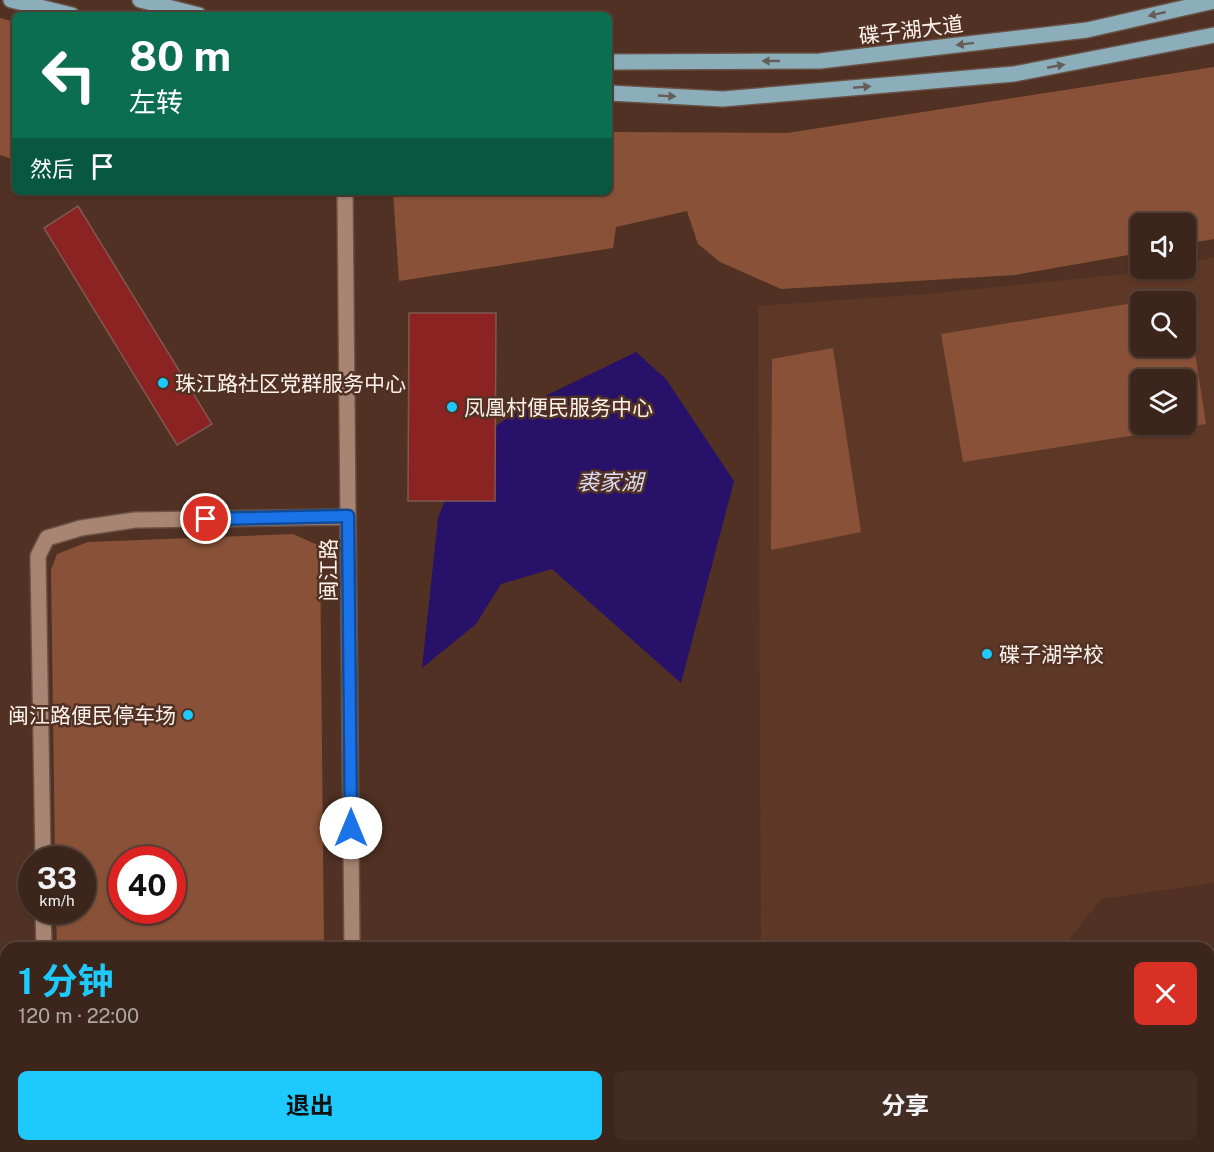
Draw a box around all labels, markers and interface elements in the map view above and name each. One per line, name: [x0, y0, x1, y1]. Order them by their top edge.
one-way arrow: [1147, 10, 1166, 19]
street label: 碟子湖大道: [857, 11, 965, 49]
text: 80 m: [129, 31, 231, 80]
icon: left: [30, 36, 108, 114]
one-way arrow: [955, 40, 974, 49]
one-way arrow: [761, 56, 780, 66]
one-way arrow: [1046, 61, 1065, 70]
one-way arrow: [852, 82, 871, 92]
text: 左转: [129, 86, 183, 118]
one-way arrow: [658, 91, 677, 100]
icon: arrive: [86, 150, 119, 183]
text: 然后: [30, 156, 74, 182]
map controls: [1130, 213, 1196, 435]
button: sound: [1130, 213, 1196, 279]
button: search: [1130, 291, 1196, 357]
button: layers: [1130, 369, 1196, 435]
place label: 珠江路社区党群服务中心: [175, 371, 406, 396]
marker: 珠江路社区党群服务中心: [156, 376, 170, 390]
place label: 凤凰村便民服务中心: [464, 395, 653, 420]
marker: 凤凰村便民服务中心: [445, 400, 459, 414]
water label: 裘家湖: [577, 469, 646, 495]
pin: [180, 493, 231, 544]
icon: arrive: [189, 502, 222, 535]
street label: 闽江路: [316, 539, 341, 602]
place label: 碟子湖学校: [999, 642, 1104, 667]
marker: 碟子湖学校: [980, 647, 994, 661]
place label: 闽江路便民停车场: [8, 703, 176, 728]
marker: 闽江路便民停车场: [181, 708, 195, 722]
position arrow: [319, 796, 383, 860]
speed limit sign: 40: [108, 846, 186, 924]
text: 33: [37, 860, 77, 896]
text: km/h: [39, 892, 75, 909]
text: 1 分钟: [18, 960, 114, 1002]
button: close: [1134, 962, 1197, 1025]
text: 120 m · 22:00: [18, 1004, 139, 1028]
button: 退出: [18, 1071, 602, 1140]
button: 分享: [614, 1071, 1197, 1140]

